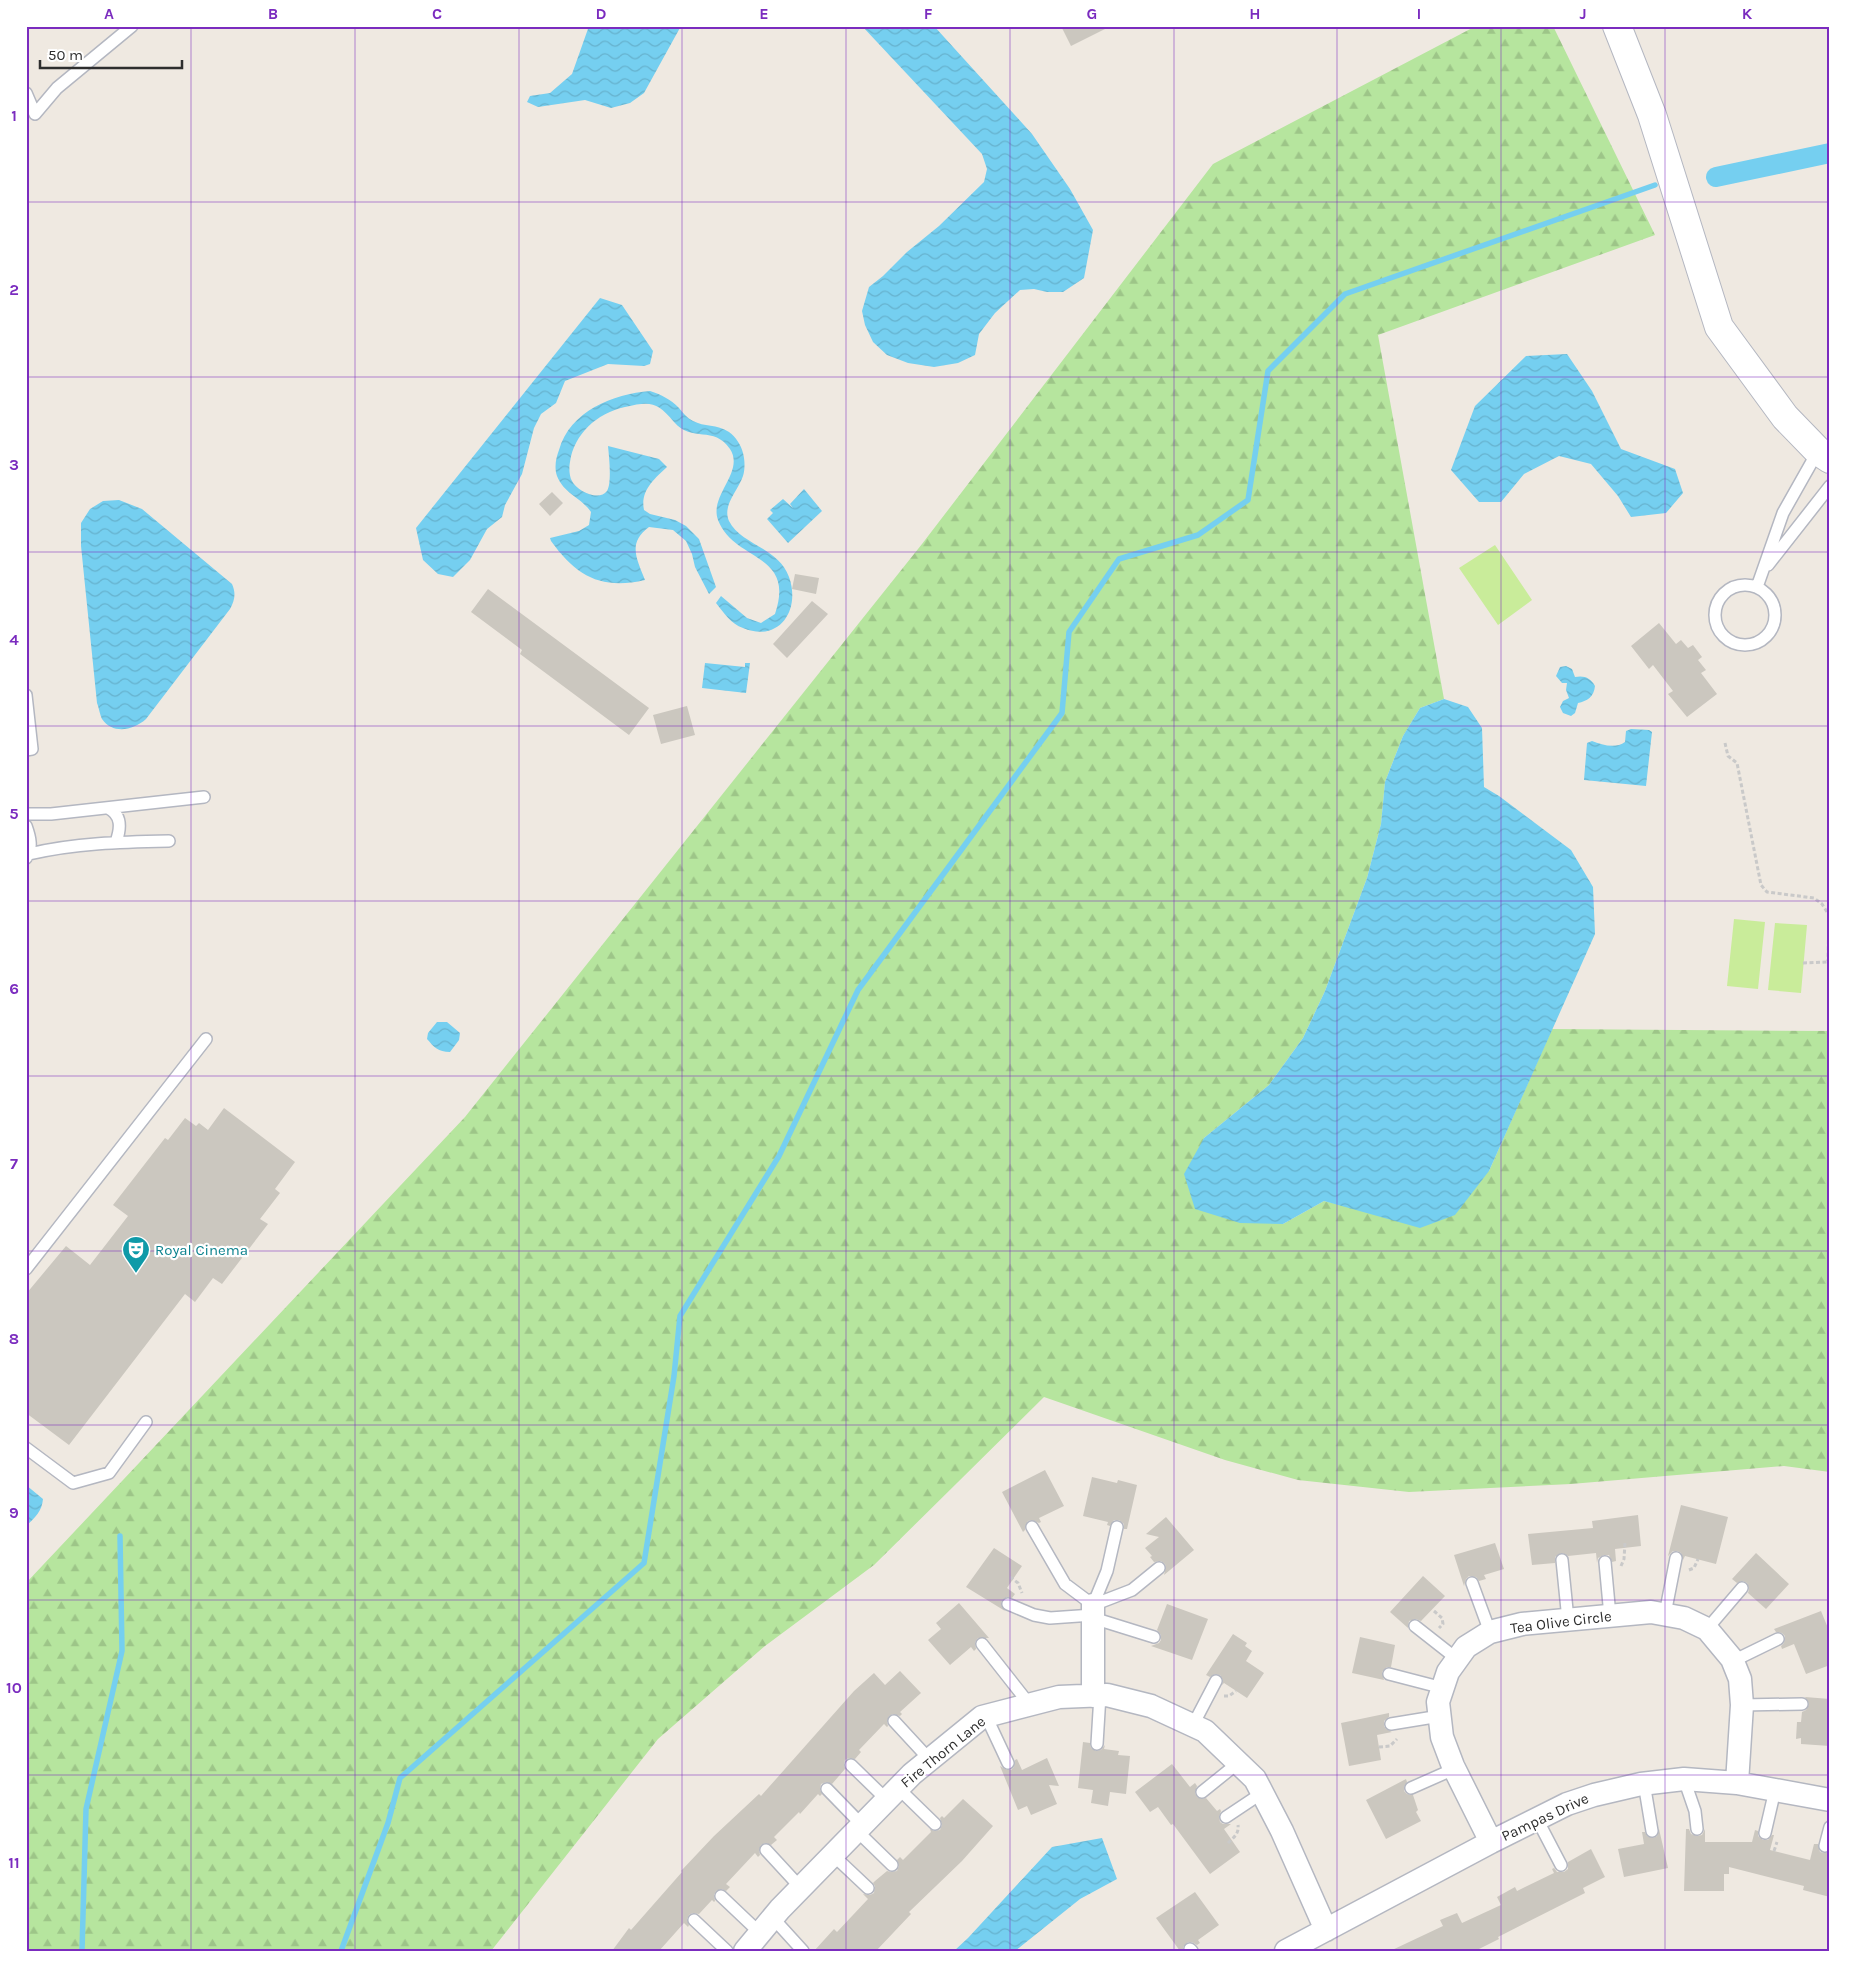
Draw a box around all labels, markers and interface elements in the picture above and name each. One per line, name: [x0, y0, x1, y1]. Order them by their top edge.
text: A: [104, 4, 114, 23]
text: B: [268, 4, 278, 23]
text: C: [432, 4, 442, 23]
text: D: [596, 4, 607, 23]
text: E: [759, 4, 769, 23]
text: F: [924, 4, 933, 23]
text: G: [1087, 4, 1097, 23]
text: H: [1249, 4, 1261, 23]
text: I: [1417, 4, 1421, 23]
text: J: [1579, 4, 1587, 23]
text: K: [1742, 4, 1753, 23]
scale bar: [40, 38, 182, 70]
text: 50 m: [48, 46, 83, 64]
text: 1: [11, 106, 17, 125]
text: 2: [9, 280, 19, 299]
text: 3: [9, 455, 19, 474]
text: 4: [9, 630, 19, 649]
text: 5: [9, 804, 19, 823]
text: 6: [9, 979, 19, 998]
text: 7: [10, 1154, 18, 1173]
theatre icon: Royal Cinema: [121, 1235, 151, 1274]
place label: Royal Cinema: [155, 1241, 248, 1259]
text: 8: [9, 1329, 19, 1348]
text: 9: [9, 1503, 19, 1522]
street label: Tea Olive Circle: [1509, 1607, 1613, 1637]
text: 10: [6, 1678, 22, 1697]
street label: Fire Thorn Lane: [897, 1712, 989, 1792]
street label: Pampas Drive: [1499, 1789, 1591, 1845]
text: 11: [8, 1853, 20, 1872]

